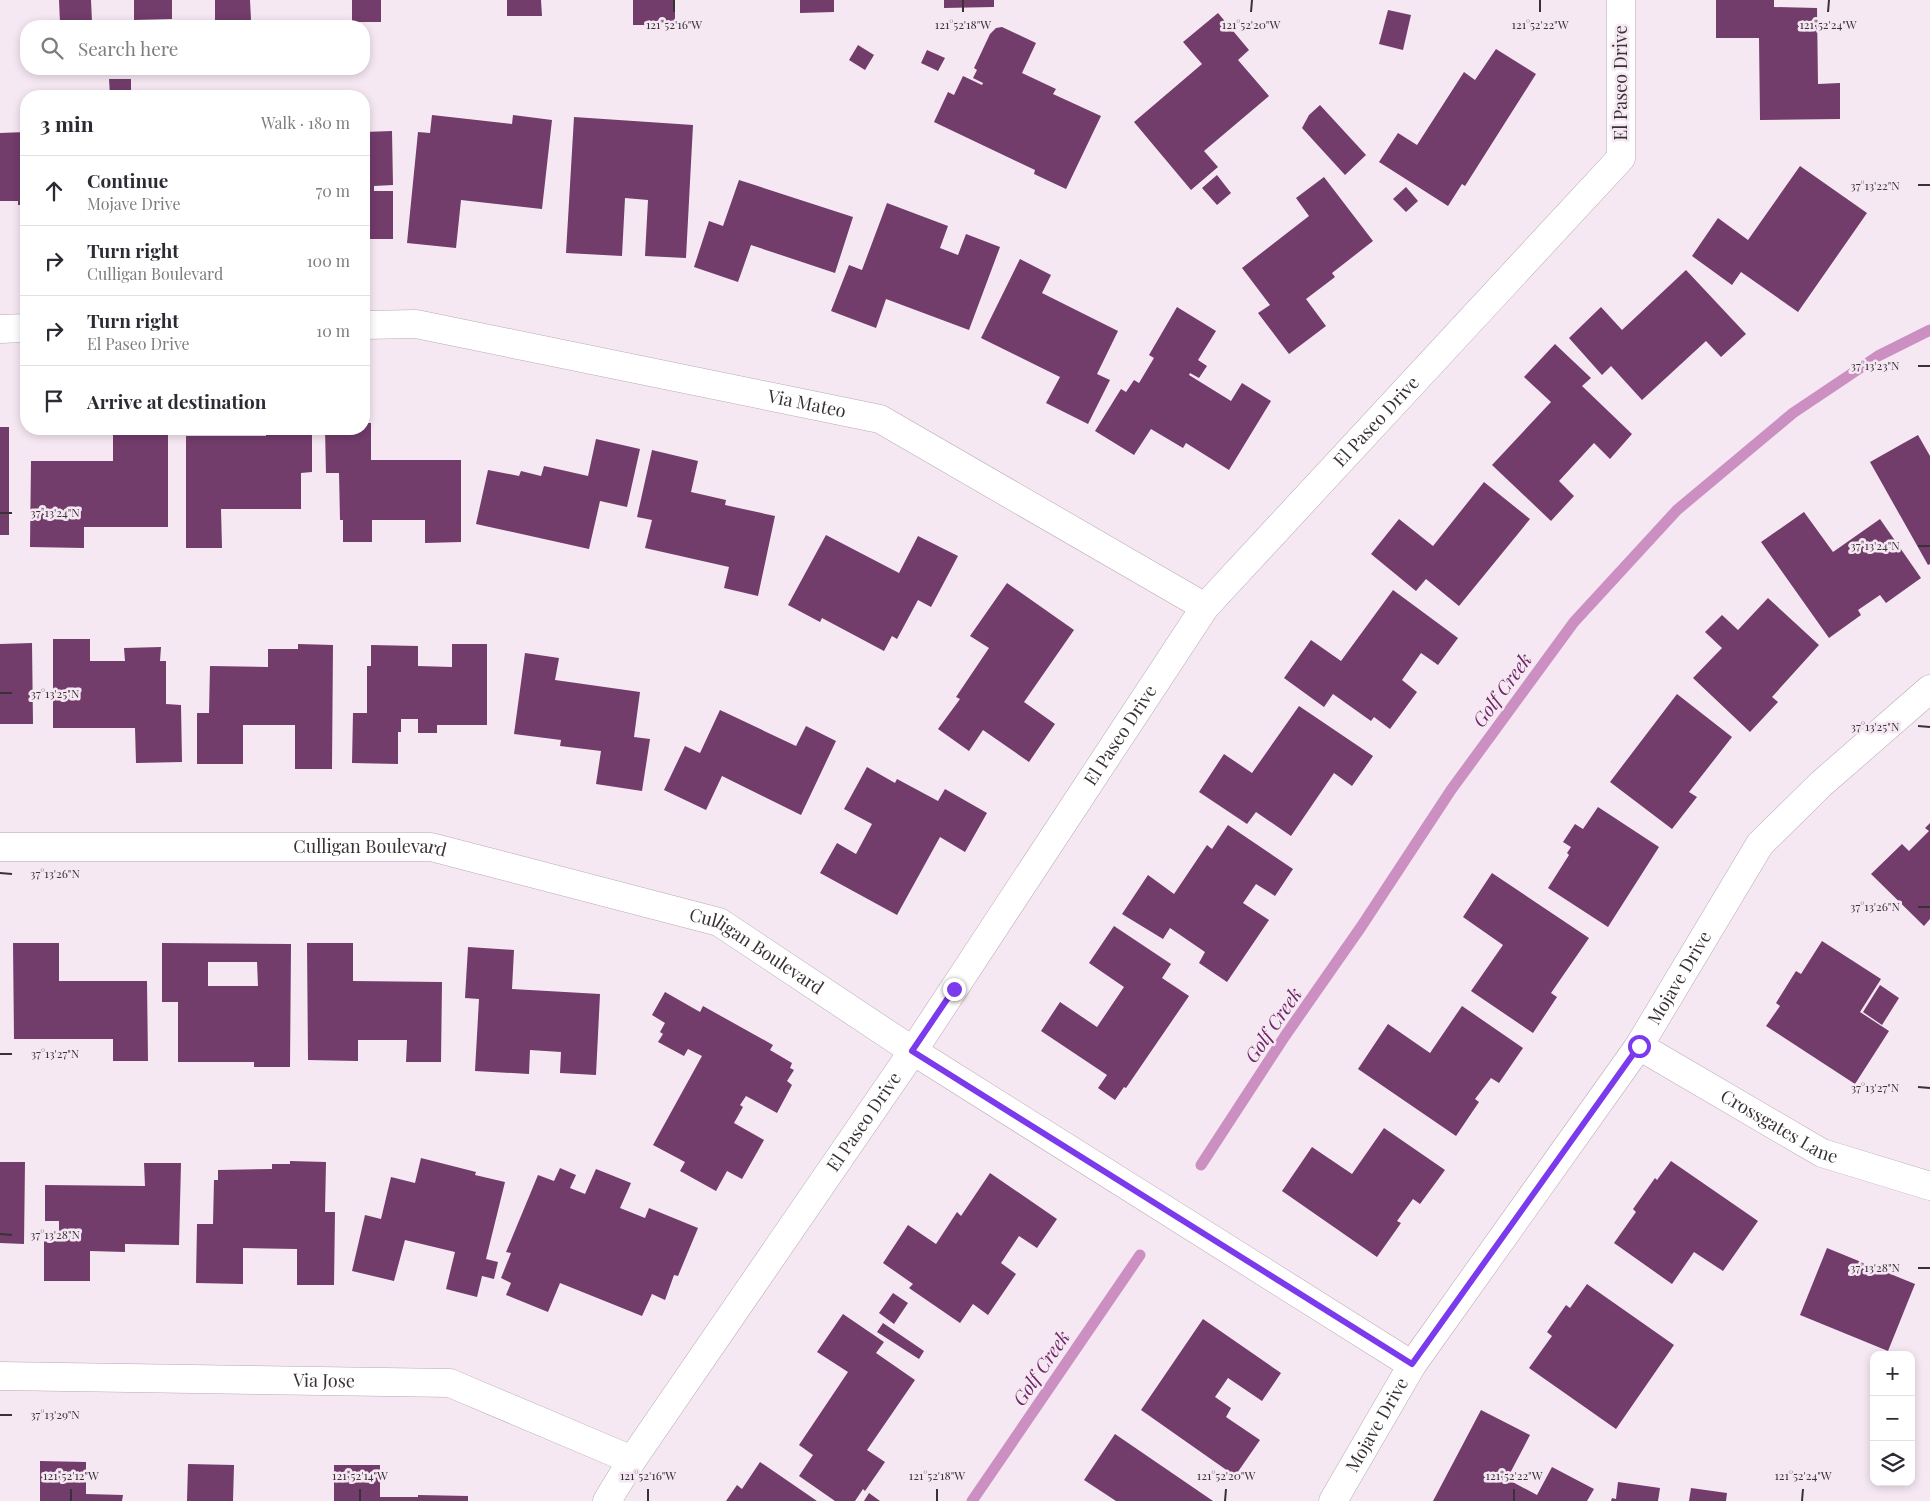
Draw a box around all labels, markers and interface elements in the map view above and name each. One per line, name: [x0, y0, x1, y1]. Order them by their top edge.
text: 121°52'16"W: [646, 16, 702, 32]
text: 121°52'18"W: [935, 16, 991, 32]
text: 121°52'20"W: [1222, 16, 1280, 32]
text: 121°52'22"W: [1511, 16, 1569, 32]
text: 121°52'24"W: [1799, 16, 1857, 32]
search box: [20, 20, 370, 75]
street label: El Paseo Drive: [1608, 25, 1632, 141]
icon: search: [38, 34, 66, 62]
text: Search here: [78, 35, 178, 61]
text: 3 min: [40, 109, 94, 137]
text: Walk · 180 m: [261, 112, 350, 133]
text: Continue: [87, 167, 168, 193]
icon: ahead: [40, 177, 68, 205]
text: 37°13'22"N: [1850, 177, 1900, 193]
text: 70 m: [316, 180, 350, 201]
text: Mojave Drive: [87, 193, 181, 214]
text: Turn right: [87, 237, 179, 263]
icon: right: [40, 247, 68, 275]
text: 100 m: [307, 250, 350, 271]
text: Culligan Boulevard: [87, 263, 223, 284]
text: Turn right: [87, 307, 179, 333]
icon: right: [40, 317, 68, 345]
text: 10 m: [316, 320, 350, 341]
text: El Paseo Drive: [87, 333, 190, 354]
text: 37°13'23"N: [1850, 357, 1900, 373]
street label: El Paseo Drive: [1328, 371, 1424, 472]
street label: Via Mateo: [765, 383, 848, 423]
icon: arrive: [40, 387, 68, 415]
text: Arrive at destination: [87, 388, 267, 414]
text: 37°13'24"N: [30, 504, 80, 520]
text: 37°13'24"N: [1850, 537, 1900, 553]
water label: Golf Creek: [1466, 647, 1537, 732]
street label: El Paseo Drive: [1078, 680, 1162, 790]
text: 37°13'25"N: [31, 685, 80, 701]
text: 37°13'25"N: [1851, 718, 1900, 734]
street label: Culligan Boulevard: [293, 834, 450, 862]
text: 37°13'26"N: [30, 865, 80, 881]
text: 37°13'26"N: [1850, 898, 1900, 914]
street label: Culligan Boulevard: [687, 902, 829, 1000]
street label: Mojave Drive: [1642, 926, 1716, 1029]
route end: [943, 978, 966, 1001]
water label: Golf Creek: [1238, 982, 1307, 1067]
route start: [1628, 1035, 1651, 1058]
text: 37°13'27"N: [31, 1045, 80, 1061]
street label: El Paseo Drive: [821, 1067, 906, 1176]
text: 37°13'27"N: [1851, 1079, 1900, 1095]
street label: Crossgates Lane: [1716, 1083, 1841, 1168]
text: 37°13'28"N: [30, 1226, 81, 1242]
text: 37°13'28"N: [1850, 1259, 1901, 1275]
water label: Golf Creek: [1006, 1325, 1075, 1410]
map controls: [1870, 1351, 1915, 1486]
button: +: [1870, 1351, 1915, 1396]
street label: Via Jose: [292, 1368, 355, 1393]
street label: Mojave Drive: [1340, 1373, 1413, 1476]
button: −: [1870, 1396, 1915, 1441]
text: 37°13'29"N: [30, 1406, 80, 1422]
button: layers: [1870, 1441, 1915, 1486]
text: 121°52'12"W: [43, 1467, 99, 1483]
text: 121°52'14"W: [332, 1467, 388, 1483]
text: 121°52'16"W: [620, 1467, 676, 1483]
text: 121°52'18"W: [909, 1467, 965, 1483]
text: 121°52'20"W: [1197, 1467, 1255, 1483]
text: 121°52'22"W: [1485, 1467, 1543, 1483]
text: 121°52'24"W: [1774, 1467, 1832, 1483]

